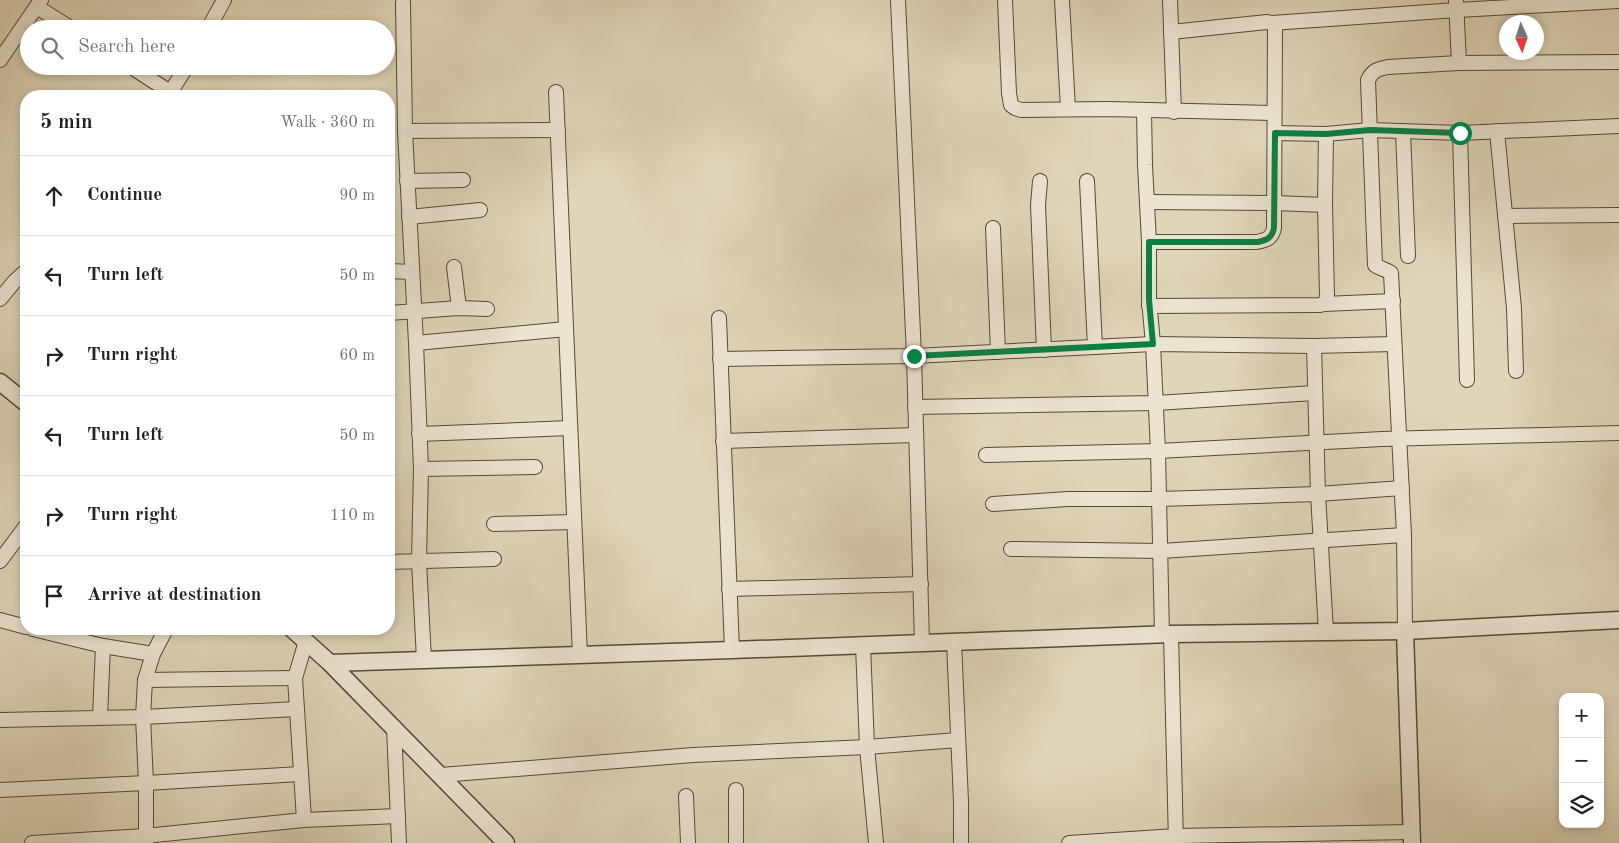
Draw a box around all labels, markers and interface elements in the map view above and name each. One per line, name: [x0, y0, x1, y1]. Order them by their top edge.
north arrow: [1499, 15, 1544, 60]
search box: [20, 20, 395, 75]
icon: search: [38, 34, 66, 62]
text: Search here: [78, 38, 175, 57]
text: 5 min: [40, 112, 93, 133]
text: Walk · 360 m: [280, 115, 375, 131]
route start: [1449, 122, 1472, 145]
icon: ahead: [40, 182, 68, 210]
text: Continue: [87, 186, 162, 205]
text: 90 m: [339, 188, 375, 204]
icon: left: [40, 262, 68, 290]
text: Turn left: [87, 266, 164, 285]
text: 50 m: [339, 268, 375, 284]
icon: right: [40, 342, 68, 370]
route end: [903, 345, 926, 368]
text: Turn right: [87, 346, 177, 365]
text: 60 m: [339, 348, 375, 364]
icon: left: [40, 422, 68, 450]
text: Turn left: [87, 426, 164, 445]
text: 50 m: [339, 428, 375, 444]
icon: right: [40, 502, 68, 530]
text: Turn right: [87, 506, 177, 525]
text: 110 m: [330, 508, 375, 524]
icon: arrive: [40, 582, 68, 610]
text: Arrive at destination: [87, 586, 261, 605]
map controls: [1559, 693, 1604, 828]
button: +: [1559, 693, 1604, 738]
button: −: [1559, 738, 1604, 783]
button: layers: [1559, 783, 1604, 828]

